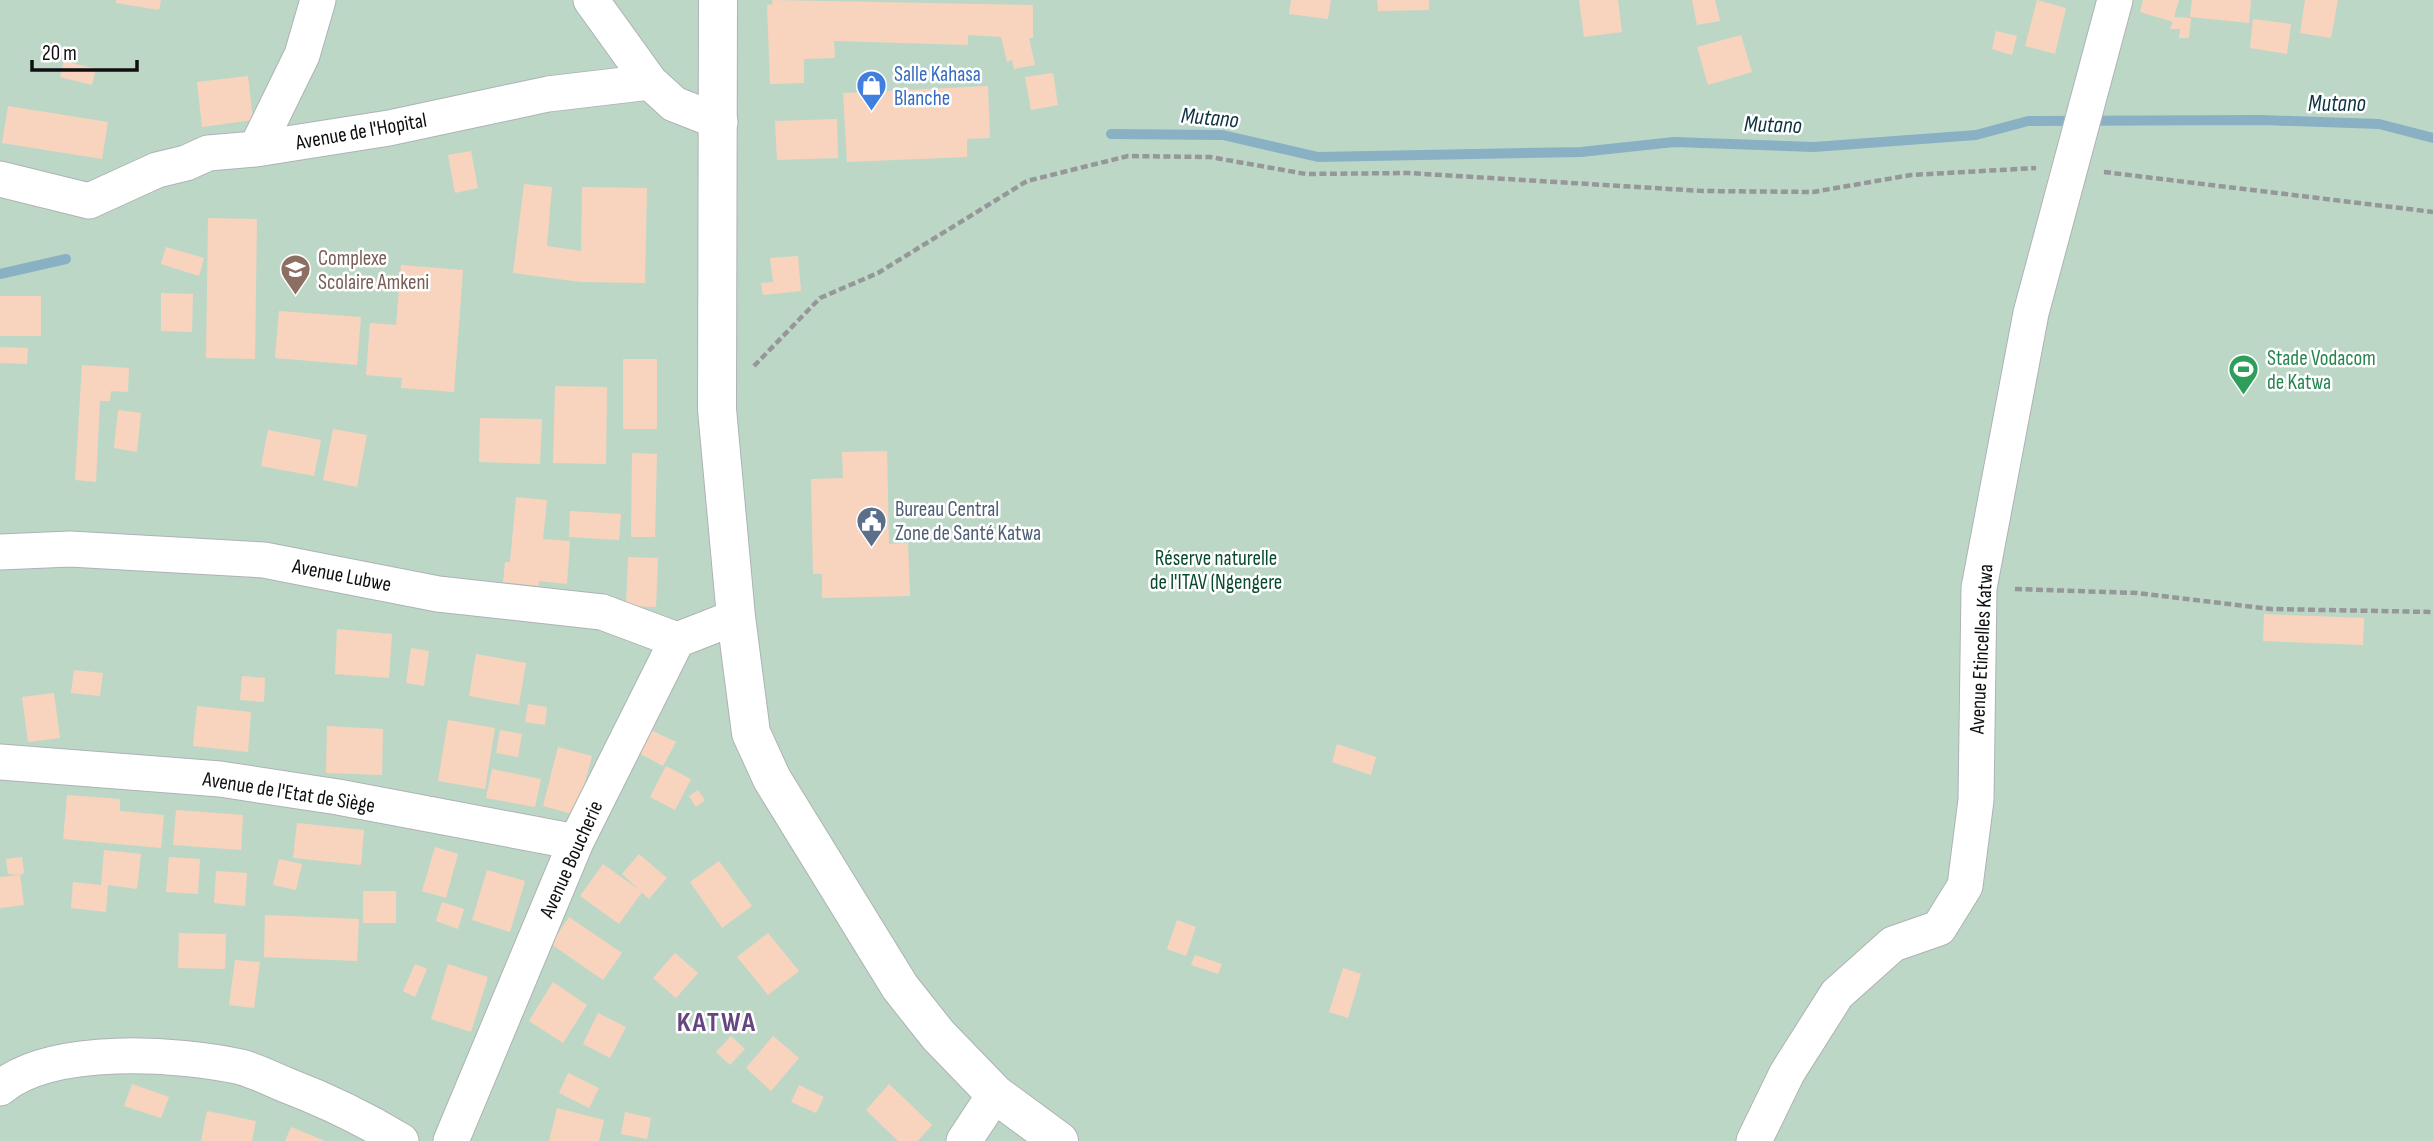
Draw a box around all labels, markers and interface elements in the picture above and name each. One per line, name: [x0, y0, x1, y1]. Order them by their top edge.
scale bar: [32, 28, 136, 72]
text: 20 m: [42, 41, 77, 66]
place label: Salle Kahasa Blanche: [894, 62, 981, 111]
shop icon: Salle Kahasa Blanche: [854, 69, 888, 113]
water label: Mutano: [2308, 90, 2367, 118]
water label: Mutano: [1180, 102, 1241, 135]
street label: Avenue de l'Hopital: [293, 108, 429, 155]
water label: Mutano: [1744, 110, 1803, 140]
place label: Complexe Scolaire Amkeni: [318, 246, 429, 295]
school or university icon: Complexe Scolaire Amkeni: [278, 253, 312, 297]
place label: Stade Vodacom de Katwa: [2267, 346, 2376, 395]
sports icon: Stade Vodacom de Katwa: [2227, 353, 2261, 397]
place label: Bureau Central Zone de Santé Katwa: [895, 497, 1041, 546]
public building icon: Bureau Central Zone de Santé Katwa: [855, 504, 889, 548]
park label: Réserve naturelle de l'ITAV (Ngengere: [1150, 546, 1282, 595]
street label: Avenue Lubwe: [289, 553, 393, 597]
street label: Avenue Etincelles Katwa: [1965, 563, 1998, 736]
street label: Avenue de l'Etat de Siège: [200, 766, 377, 818]
street label: Avenue Boucherie: [534, 797, 608, 923]
district label: KATWA: [677, 1006, 757, 1039]

